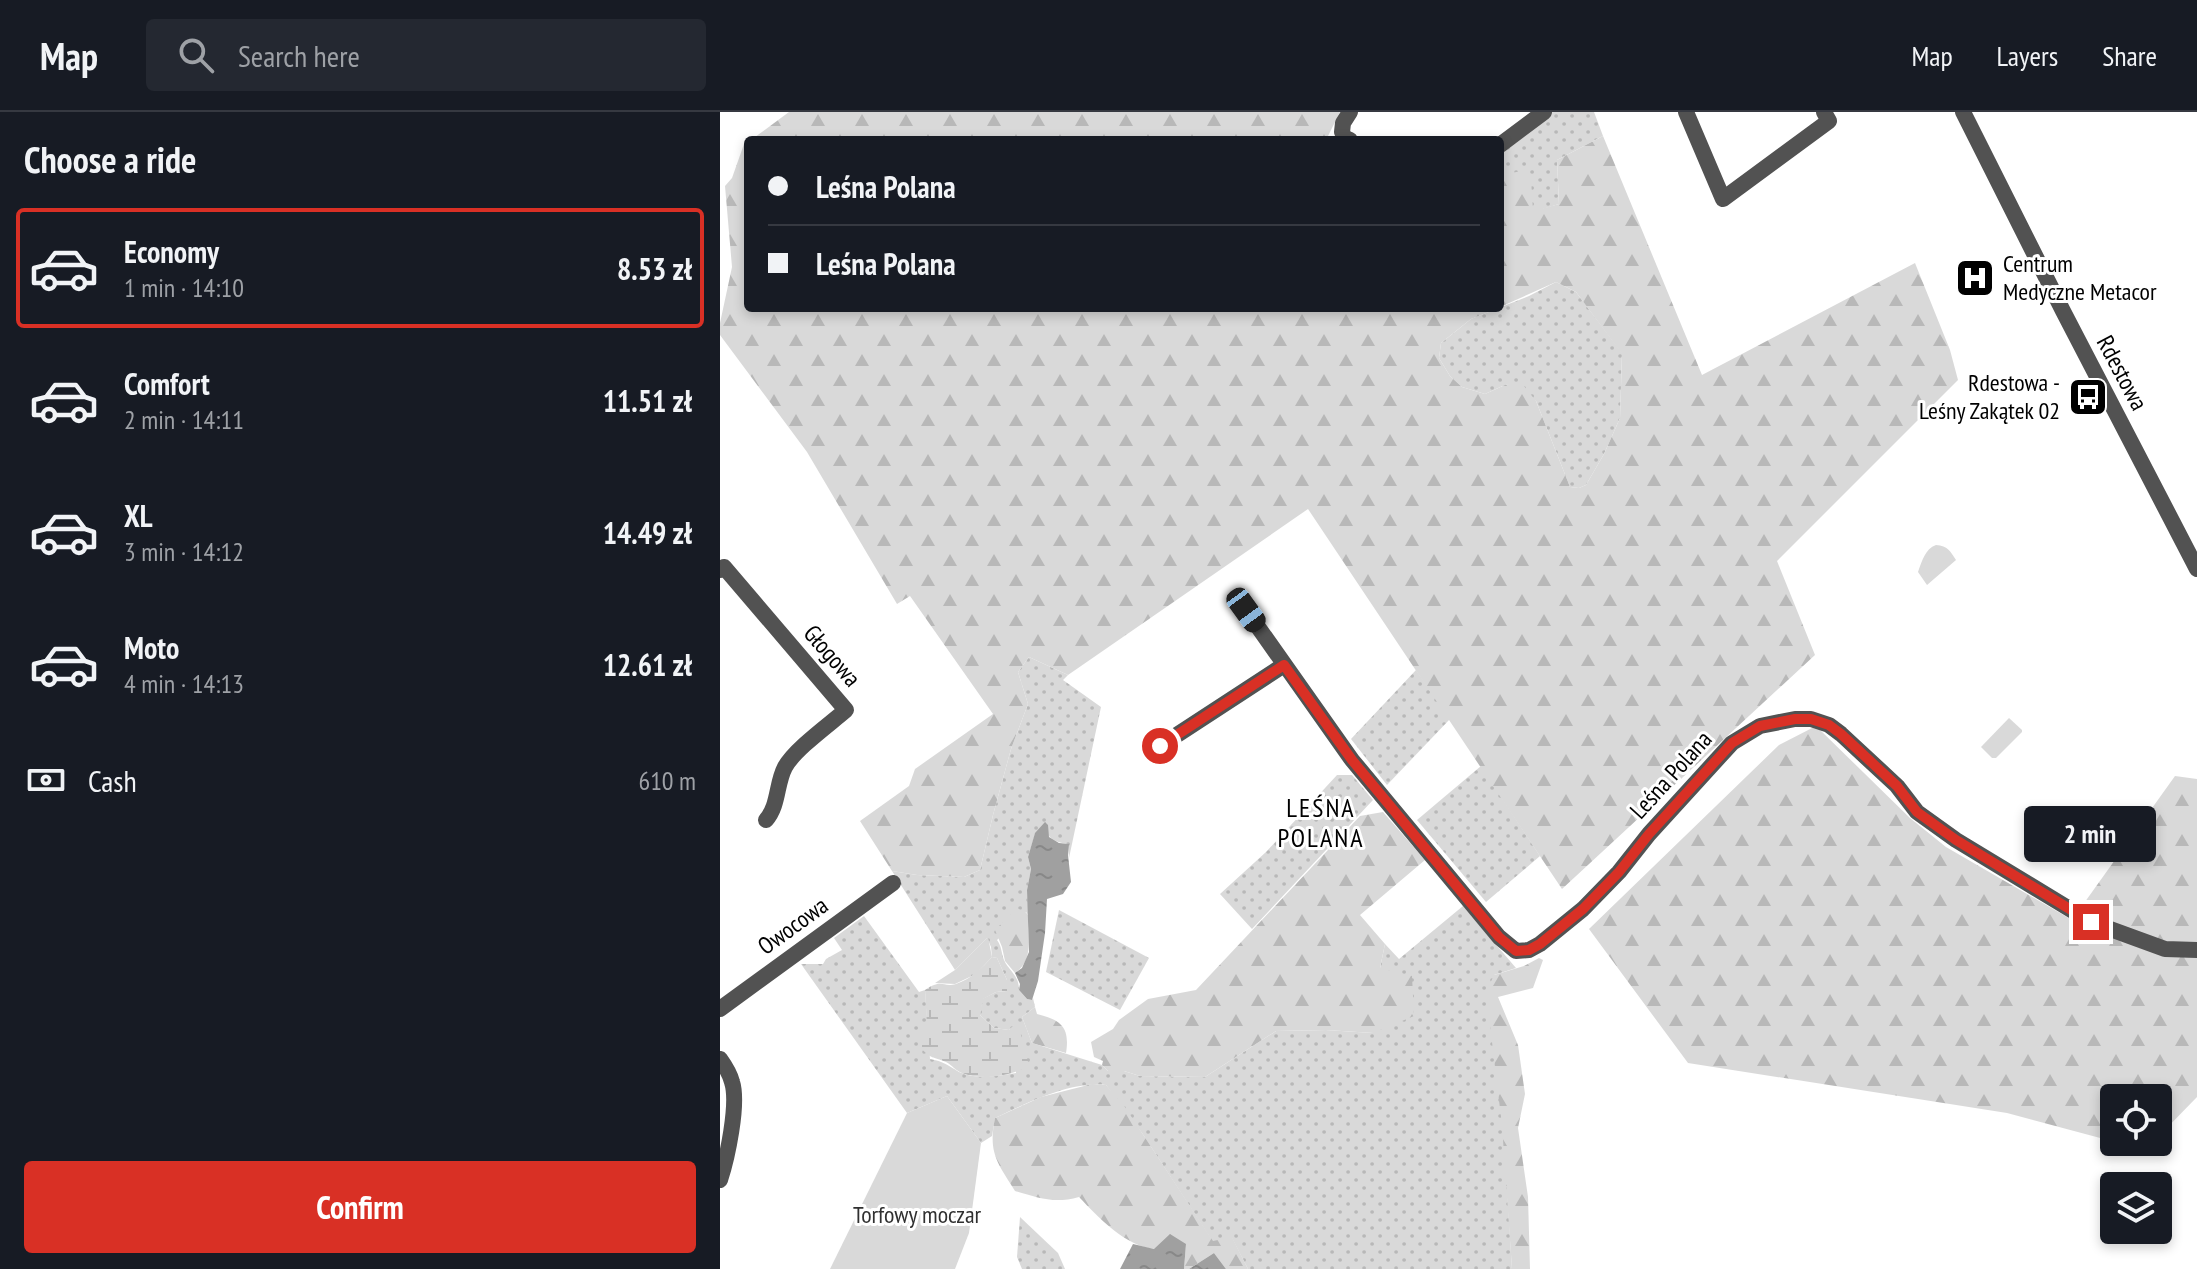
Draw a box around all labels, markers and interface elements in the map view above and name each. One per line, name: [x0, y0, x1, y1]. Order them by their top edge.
search box: [146, 19, 706, 91]
text: Map: [40, 31, 98, 80]
icon: search: [174, 33, 218, 77]
text: Search here: [238, 36, 360, 75]
text: Map: [1911, 37, 1953, 74]
text: Layers: [1997, 37, 2058, 74]
text: Share: [2102, 37, 2157, 74]
text: Choose a ride: [24, 136, 196, 183]
text: Leśna Polana: [816, 167, 956, 206]
icon: car: [28, 232, 100, 304]
text: Economy: [124, 232, 219, 271]
text: Leśna Polana: [816, 244, 956, 283]
place label: Centrum Medyczne Metacor: [2003, 248, 2157, 307]
text: 8.53 zł: [617, 249, 692, 288]
hospital icon: Centrum Medyczne Metacor: [1954, 257, 1996, 299]
text: 1 min · 14:10: [124, 271, 244, 304]
street label: Rdestowa: [2090, 330, 2155, 415]
icon: car: [28, 364, 100, 436]
text: Comfort: [124, 364, 210, 403]
place label: Rdestowa - Leśny Zakątek 02: [1919, 367, 2060, 426]
bus stop icon: Rdestowa - Leśny Zakątek 02: [2067, 376, 2109, 418]
text: 11.51 zł: [603, 381, 692, 420]
text: 2 min · 14:11: [124, 403, 244, 436]
icon: car: [28, 496, 100, 568]
text: XL: [124, 496, 153, 535]
text: 14.49 zł: [603, 513, 692, 552]
text: 3 min · 14:12: [124, 535, 244, 568]
car: [1222, 584, 1270, 636]
street label: Głogowa: [797, 618, 868, 693]
icon: car: [28, 628, 100, 700]
text: Moto: [124, 628, 179, 667]
text: 12.61 zł: [603, 645, 692, 684]
text: 4 min · 14:13: [124, 667, 244, 700]
street label: Leśna Polana: [1623, 724, 1718, 825]
route start: [1142, 728, 1178, 764]
icon: cash: [24, 758, 68, 802]
text: Cash: [88, 761, 137, 800]
text: 610 m: [638, 764, 696, 797]
district label: LEŚNA POLANA: [1277, 791, 1365, 854]
callout: 2 min: [2025, 806, 2157, 862]
text: 2 min: [2064, 817, 2116, 850]
street label: Owocowa: [751, 890, 834, 962]
route end: [2073, 904, 2109, 940]
map controls: [2100, 1084, 2172, 1244]
button: locate: [2100, 1084, 2172, 1156]
button: Confirm: [24, 1161, 696, 1253]
button: layers: [2100, 1172, 2172, 1244]
park label: Torfowy moczar: [853, 1199, 982, 1230]

